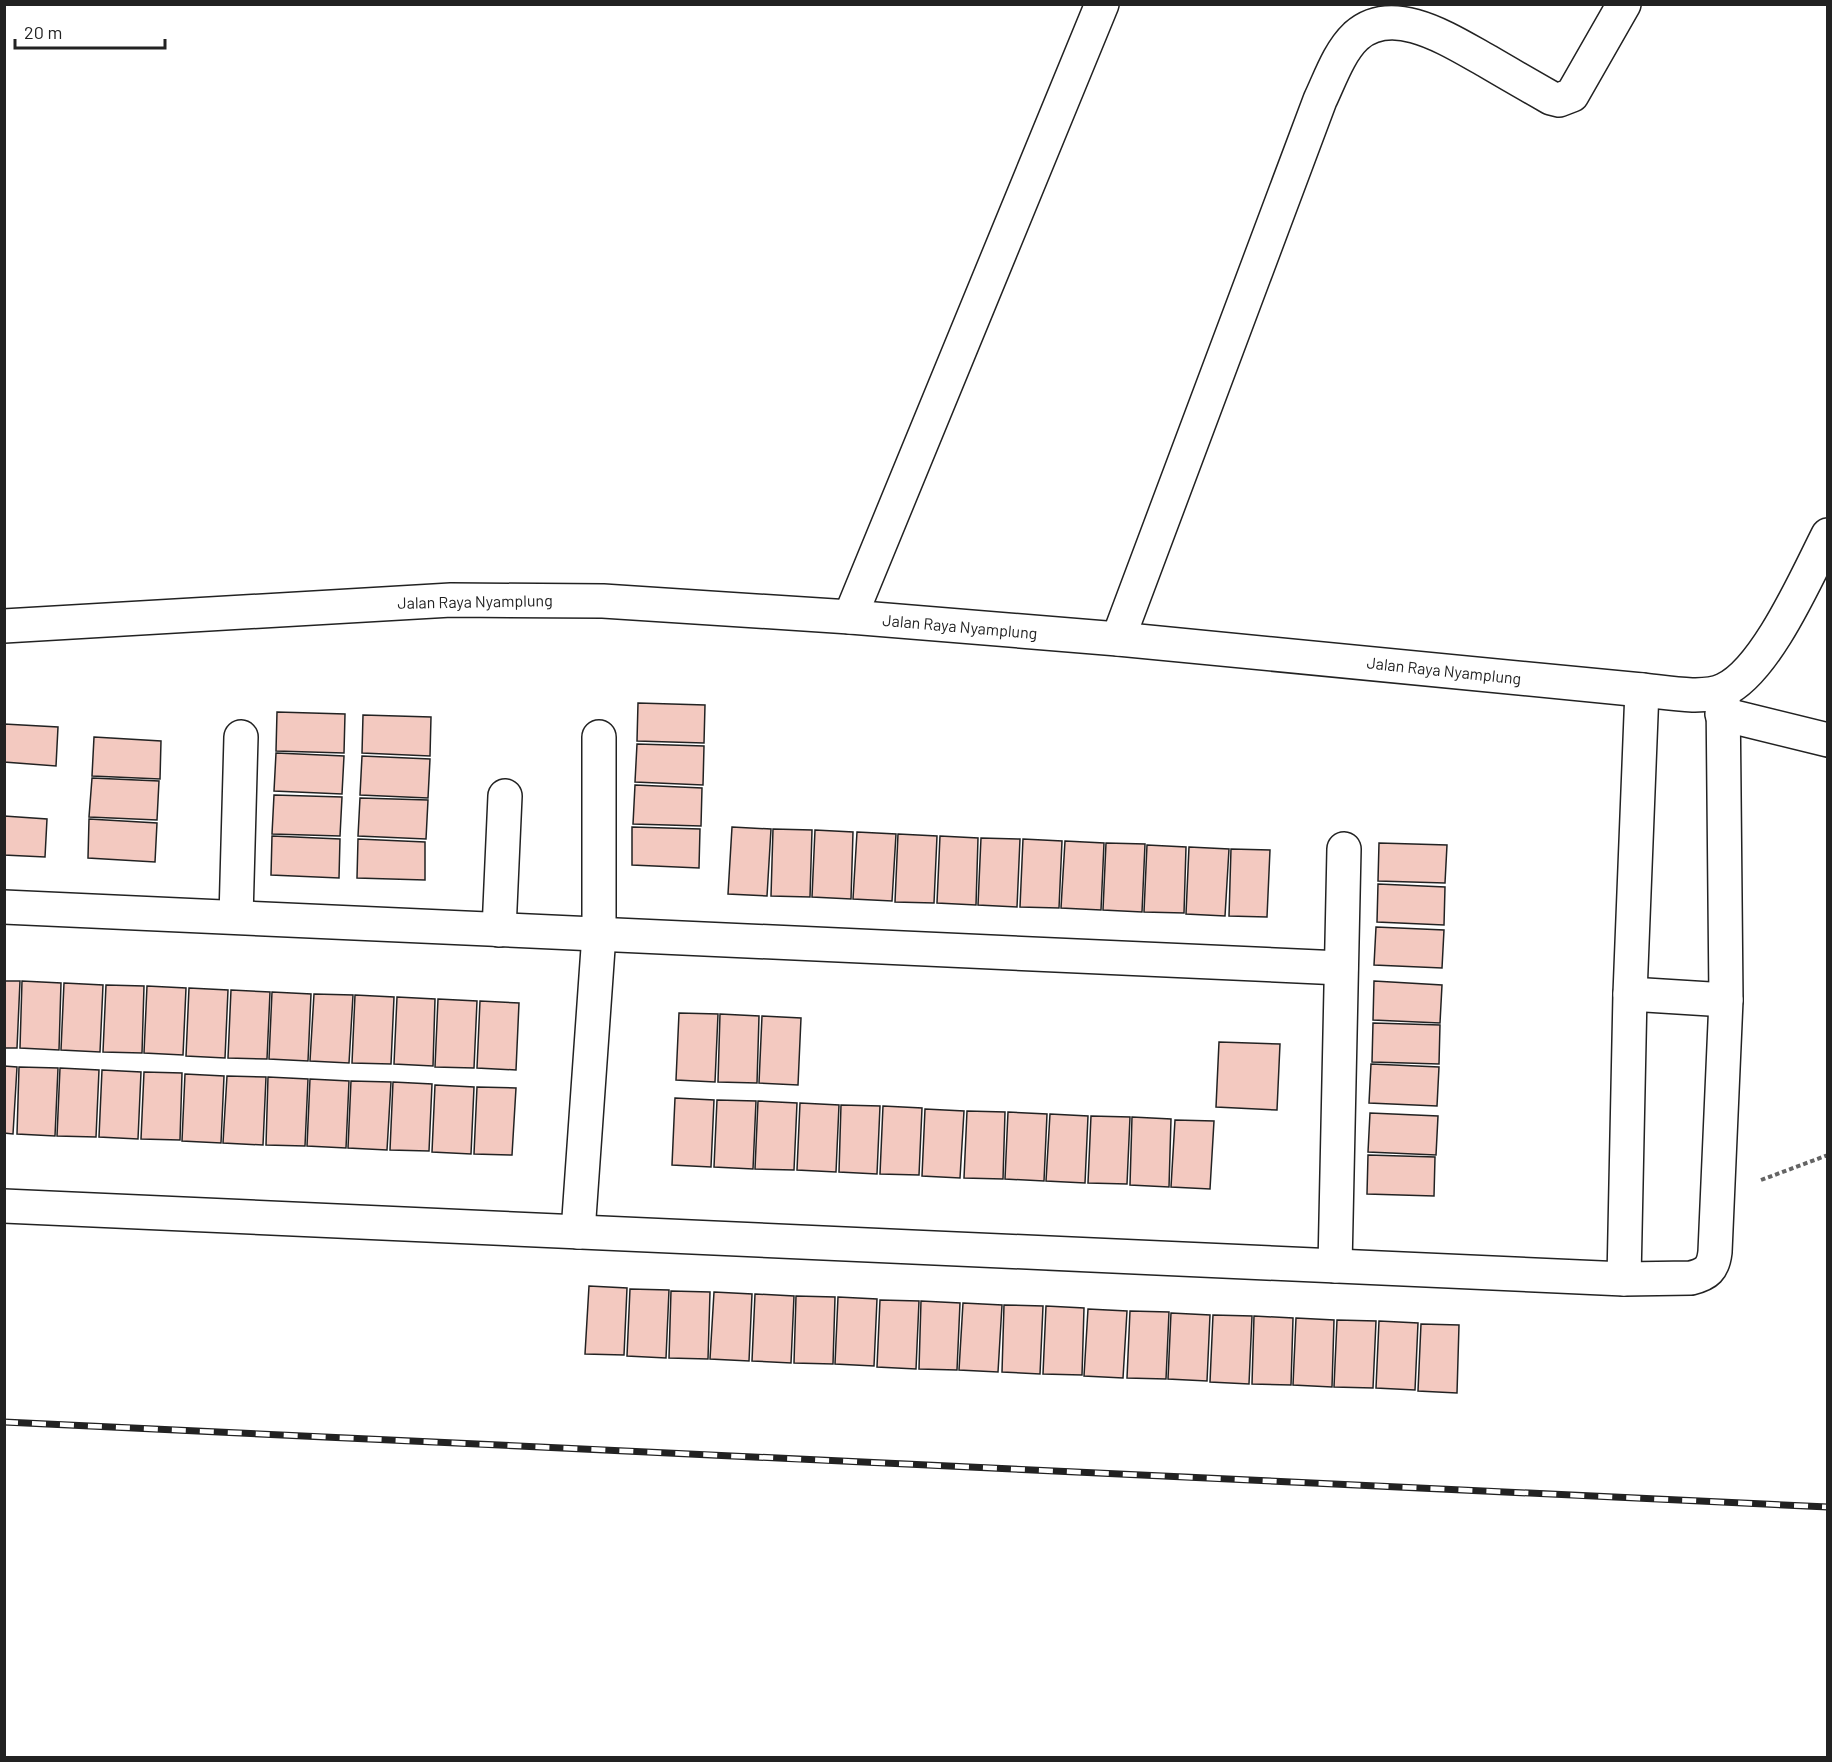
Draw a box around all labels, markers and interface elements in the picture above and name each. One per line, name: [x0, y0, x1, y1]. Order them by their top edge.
scale bar: [15, 12, 165, 50]
text: 20 m: [24, 21, 62, 43]
street label: Jalan Raya Nyamplung: [397, 590, 553, 612]
street label: Jalan Raya Nyamplung: [882, 610, 1038, 642]
street label: Jalan Raya Nyamplung: [1366, 652, 1522, 688]

